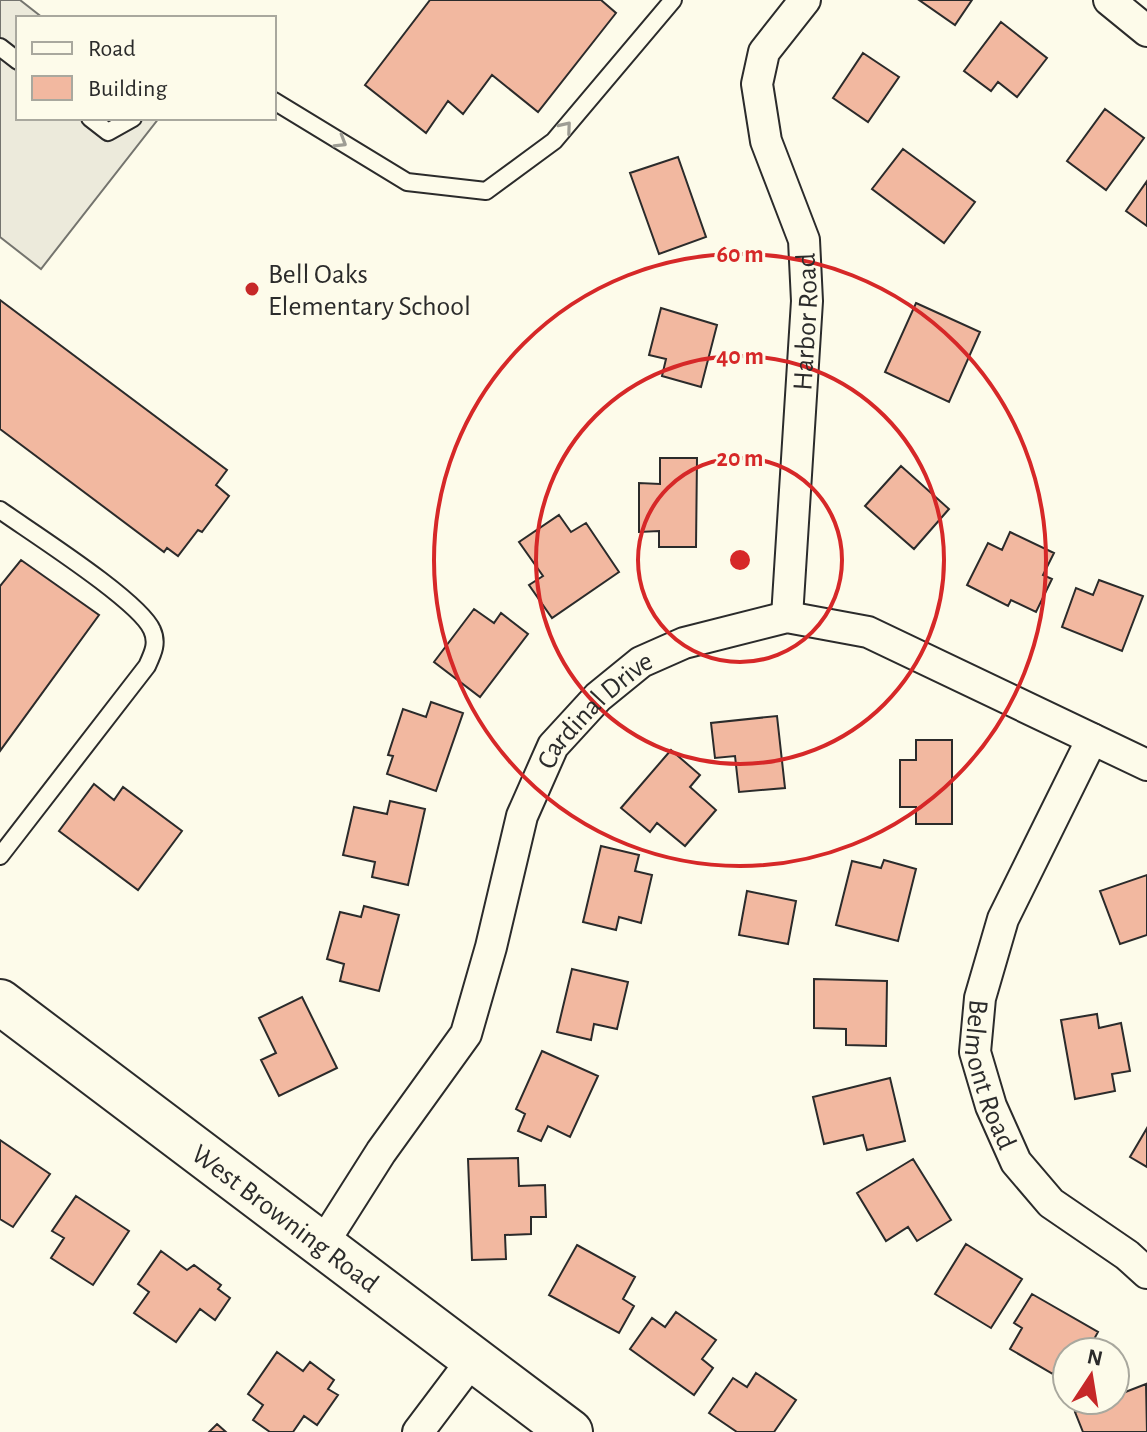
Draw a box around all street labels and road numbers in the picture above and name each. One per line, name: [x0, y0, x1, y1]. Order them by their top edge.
street label: Harbor Road: [789, 252, 823, 391]
street label: Cardinal Drive: [533, 647, 657, 773]
street label: Belmont Road: [959, 998, 1020, 1154]
street label: West Browning Road: [186, 1140, 383, 1299]

